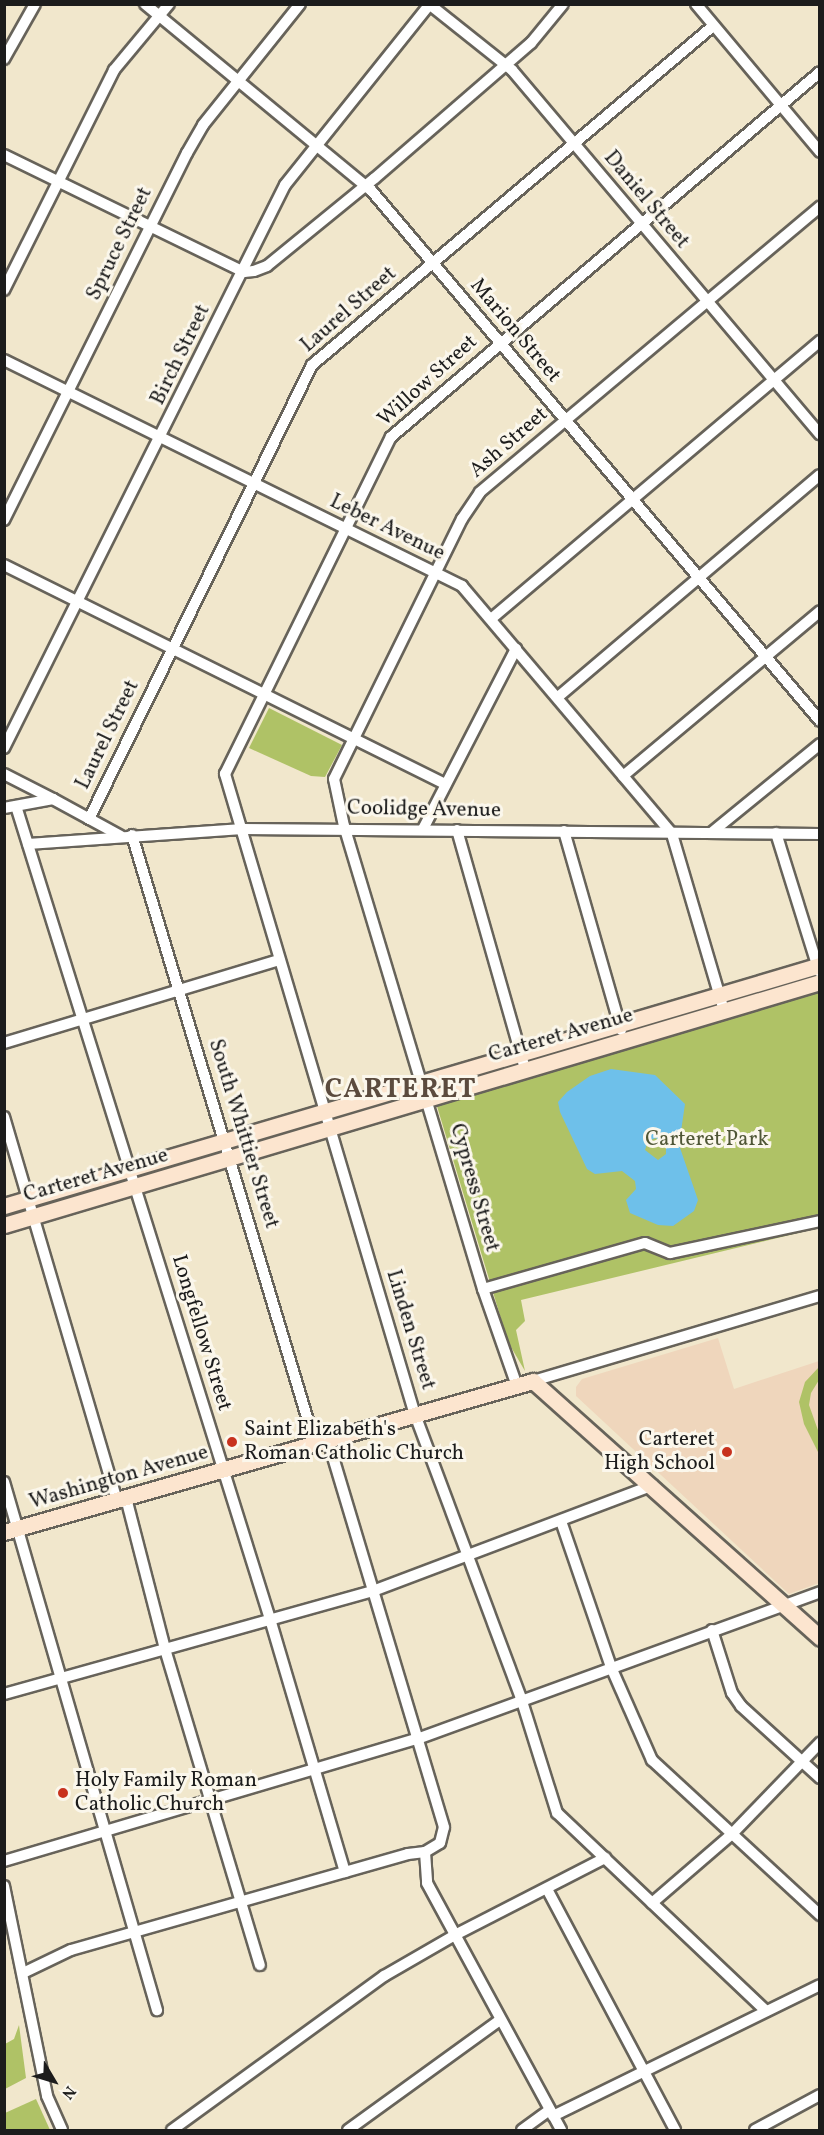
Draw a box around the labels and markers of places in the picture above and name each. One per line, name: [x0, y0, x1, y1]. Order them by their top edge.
place label: Saint Elizabeth's Roman Catholic Church: [244, 1417, 464, 1467]
place label: Carteret High School: [604, 1427, 715, 1477]
marker: Saint Elizabeth's Roman Catholic Church: [225, 1435, 239, 1449]
marker: Carteret High School: [720, 1445, 734, 1459]
place label: Holy Family Roman Catholic Church: [75, 1768, 258, 1818]
marker: Holy Family Roman Catholic Church: [56, 1786, 70, 1800]

